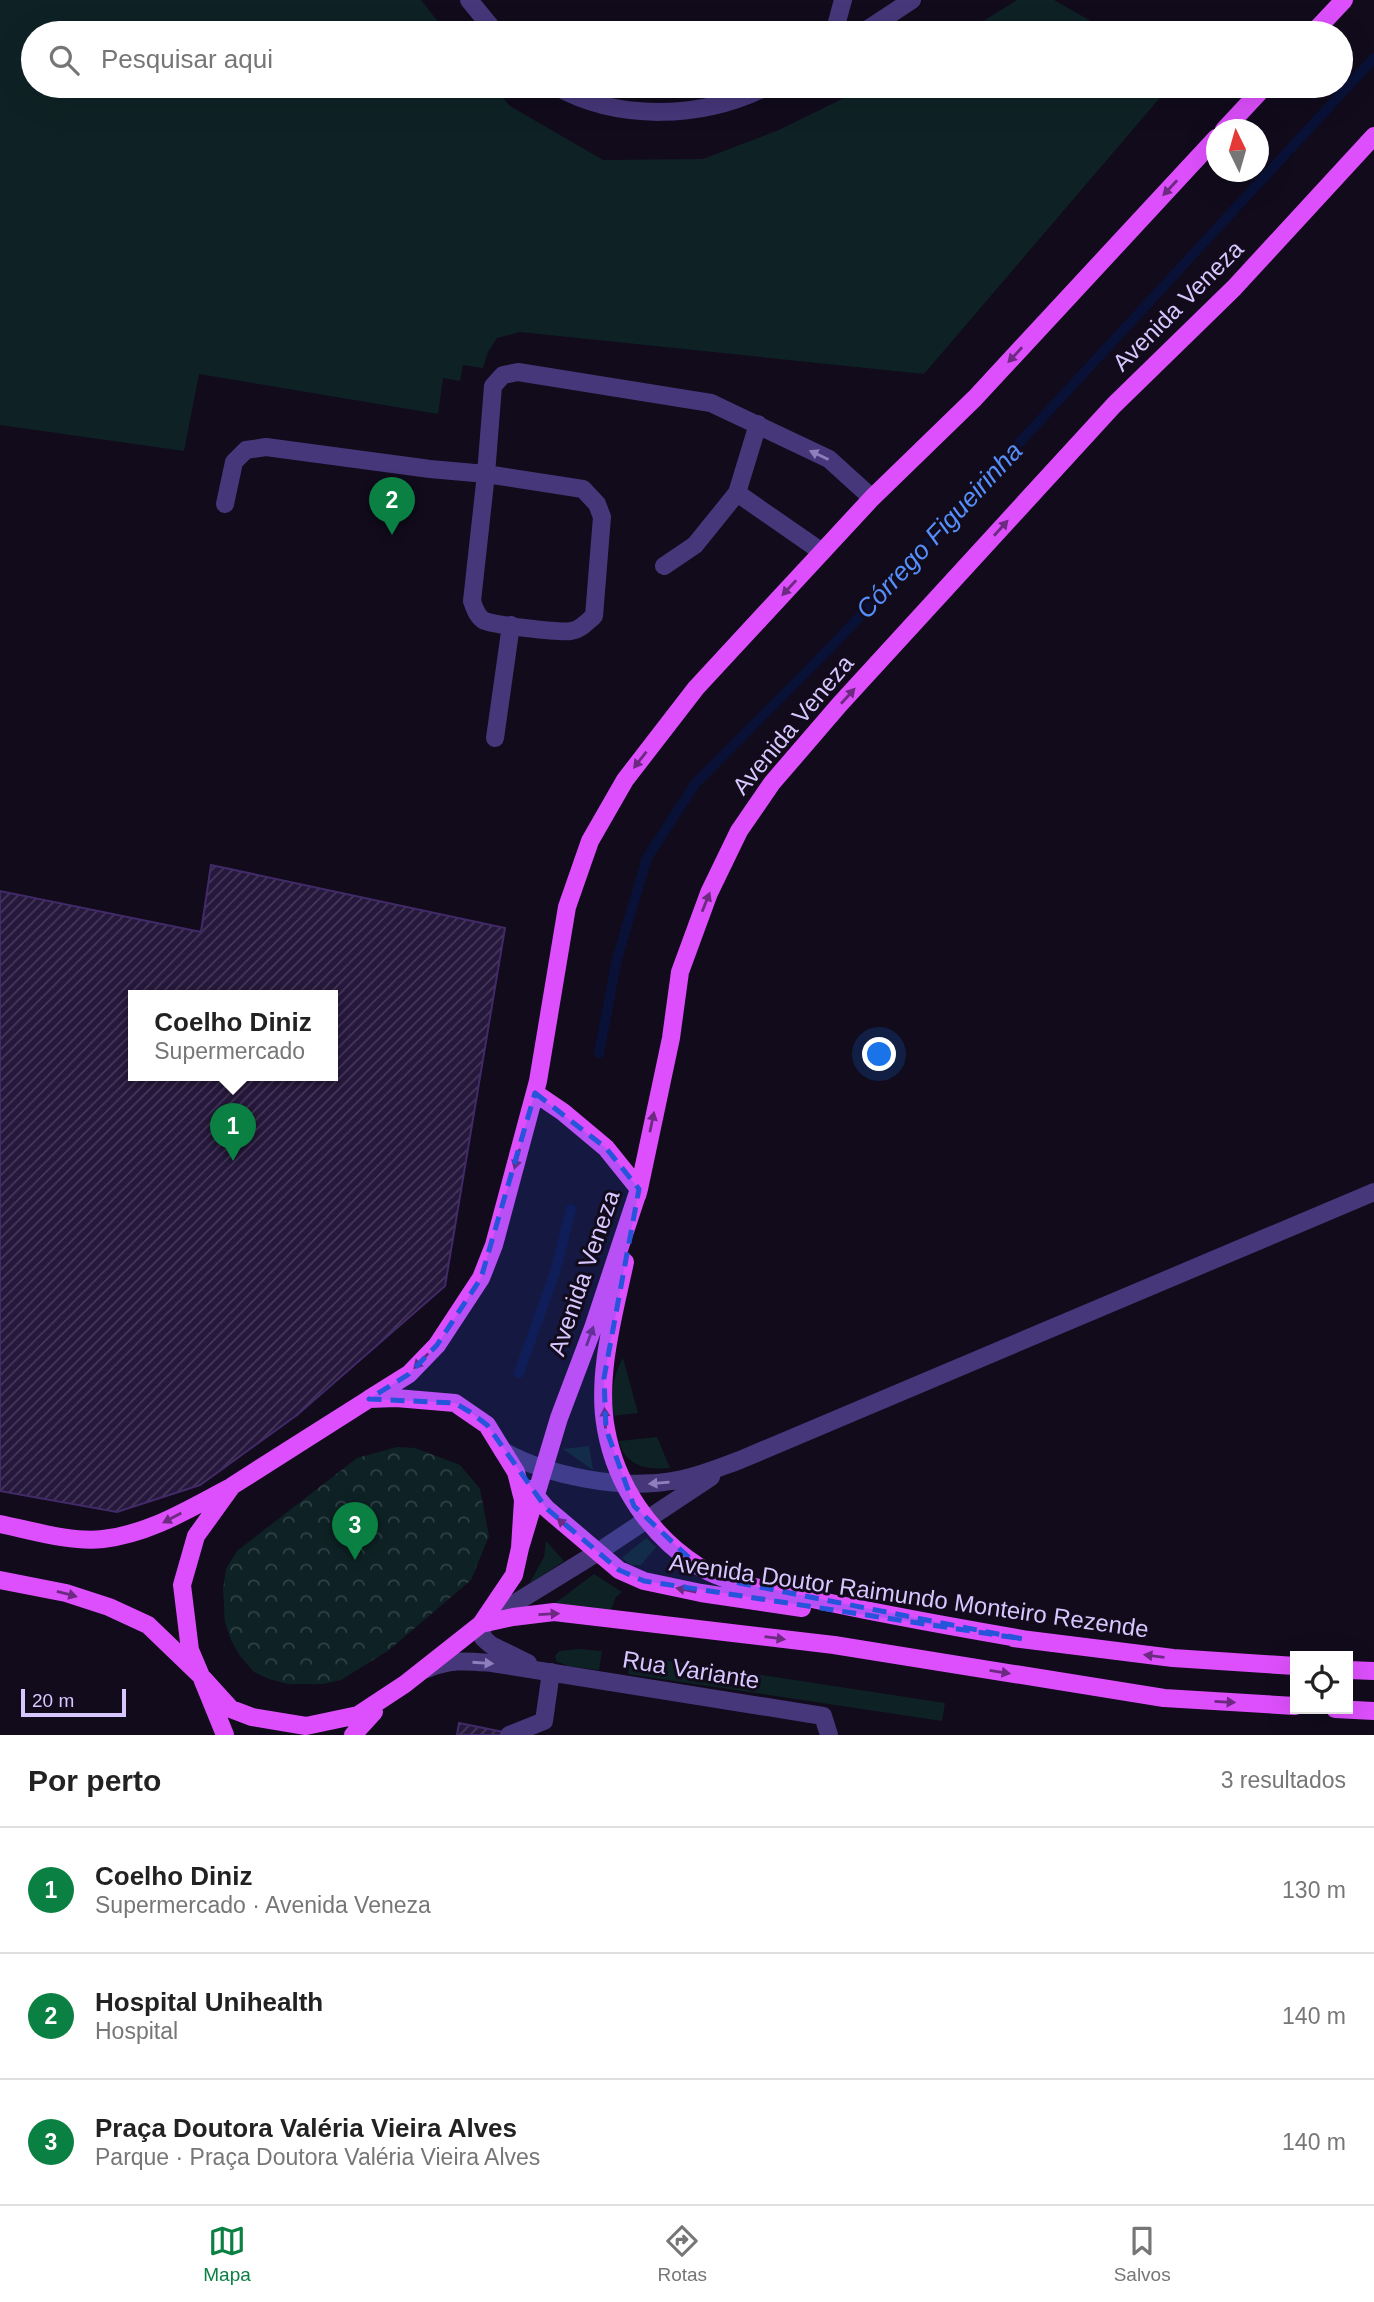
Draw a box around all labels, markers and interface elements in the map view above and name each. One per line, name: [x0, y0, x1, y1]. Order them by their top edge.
search box: [21, 21, 1353, 98]
icon: search: [45, 41, 83, 79]
text: Pesquisar aqui: [101, 44, 273, 74]
north arrow: [1206, 119, 1269, 182]
one-way arrow: [1162, 179, 1178, 197]
street label: Avenida Veneza: [1107, 234, 1249, 376]
one-way arrow: [1008, 346, 1024, 363]
water label: Córrego Figueirinha: [850, 436, 1028, 624]
one-way arrow: [809, 449, 829, 461]
pin: 2: [369, 477, 415, 535]
one-way arrow: [993, 520, 1009, 537]
one-way arrow: [781, 579, 797, 596]
street label: Avenida Veneza: [727, 649, 859, 800]
one-way arrow: [840, 687, 856, 705]
one-way arrow: [633, 751, 648, 769]
one-way arrow: [700, 891, 711, 912]
popup: [128, 990, 338, 1081]
text: Coelho Diniz: [154, 1007, 312, 1037]
your location: [862, 1037, 896, 1071]
text: Supermercado: [154, 1038, 305, 1064]
pin: 1: [210, 1103, 256, 1161]
one-way arrow: [647, 1111, 658, 1133]
one-way arrow: [511, 1148, 522, 1170]
street label: Avenida Veneza: [543, 1186, 625, 1359]
one-way arrow: [585, 1325, 596, 1346]
one-way arrow: [414, 1352, 430, 1369]
one-way arrow: [600, 1406, 611, 1428]
one-way arrow: [648, 1477, 670, 1488]
pin: 3: [332, 1502, 378, 1560]
one-way arrow: [162, 1512, 181, 1524]
one-way arrow: [557, 1518, 574, 1533]
street label: Avenida Doutor Raimundo Monteiro Rezende: [668, 1548, 1151, 1643]
one-way arrow: [675, 1585, 697, 1596]
one-way arrow: [56, 1589, 78, 1600]
one-way arrow: [538, 1608, 560, 1619]
one-way arrow: [764, 1633, 786, 1644]
street label: Rua Variante: [621, 1645, 761, 1694]
one-way arrow: [1143, 1650, 1165, 1661]
map controls: [1290, 1651, 1353, 1714]
button: locate: [1290, 1651, 1353, 1714]
one-way arrow: [472, 1657, 494, 1668]
one-way arrow: [989, 1667, 1011, 1678]
scale bar: [21, 1686, 126, 1718]
text: 20 m: [32, 1690, 74, 1711]
one-way arrow: [1214, 1697, 1236, 1708]
text: Por perto: [28, 1764, 161, 1797]
text: 3 resultados: [1221, 1767, 1346, 1793]
text: Coelho Diniz: [95, 1861, 252, 1891]
text: 1: [45, 1877, 57, 1903]
text: 130 m: [1282, 1877, 1346, 1903]
text: Supermercado · Avenida Veneza: [95, 1892, 431, 1918]
text: Hospital Unihealth: [95, 1987, 323, 2017]
text: 2: [45, 2003, 57, 2029]
text: 140 m: [1282, 2003, 1346, 2029]
text: Hospital: [95, 2018, 178, 2044]
text: Praça Doutora Valéria Vieira Alves: [95, 2113, 517, 2143]
text: 3: [45, 2129, 57, 2155]
text: 140 m: [1282, 2129, 1346, 2155]
text: Parque · Praça Doutora Valéria Vieira Alves: [95, 2144, 540, 2170]
tab: Mapa: [203, 2222, 251, 2286]
tab: Rotas: [657, 2222, 707, 2286]
tab: Salvos: [1114, 2222, 1171, 2286]

